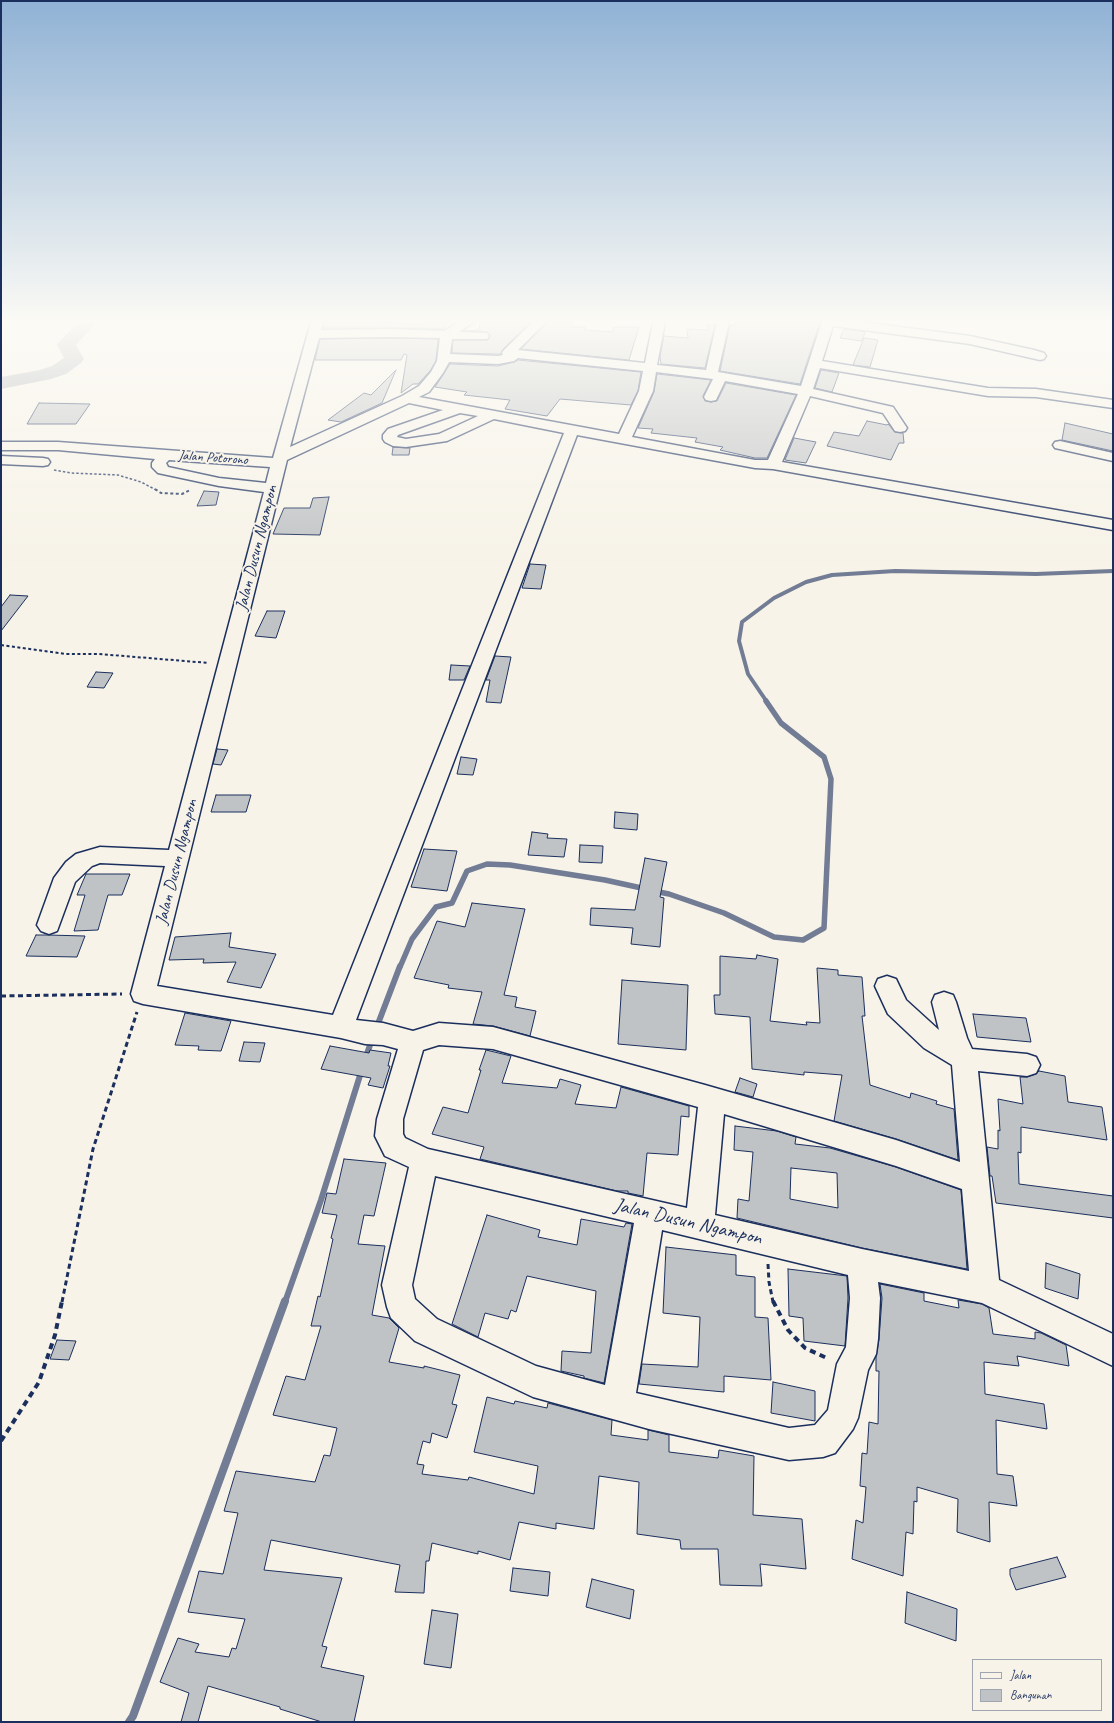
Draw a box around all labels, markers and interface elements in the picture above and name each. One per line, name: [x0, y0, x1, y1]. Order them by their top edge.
street label: Jalan Potorono: [178, 447, 248, 469]
street label: Jalan Dusun Ngampon: [232, 483, 282, 613]
street label: Jalan Dusun Ngampon: [152, 797, 202, 927]
street label: Jalan Dusun Ngampon: [612, 1193, 764, 1251]
legend: [972, 1659, 1102, 1711]
text: Jalan: [1010, 1667, 1031, 1683]
text: Bangunan: [1010, 1687, 1051, 1703]

